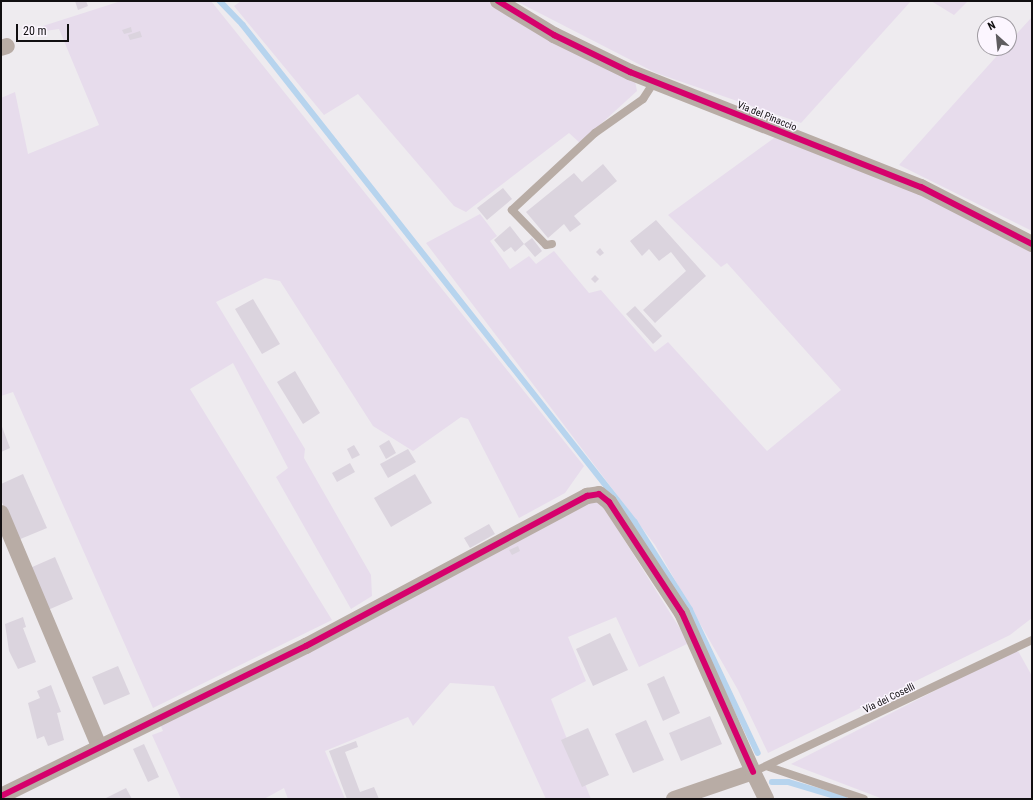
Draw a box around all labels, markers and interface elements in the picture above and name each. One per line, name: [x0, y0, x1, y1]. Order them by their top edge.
scale bar: [18, 16, 71, 42]
north arrow: [977, 16, 1017, 56]
text: N: [986, 18, 998, 33]
text: 20 m: [23, 24, 47, 38]
street label: Via del Pinaccio: [735, 99, 799, 133]
street label: Via dei Coselli: [861, 680, 917, 716]

